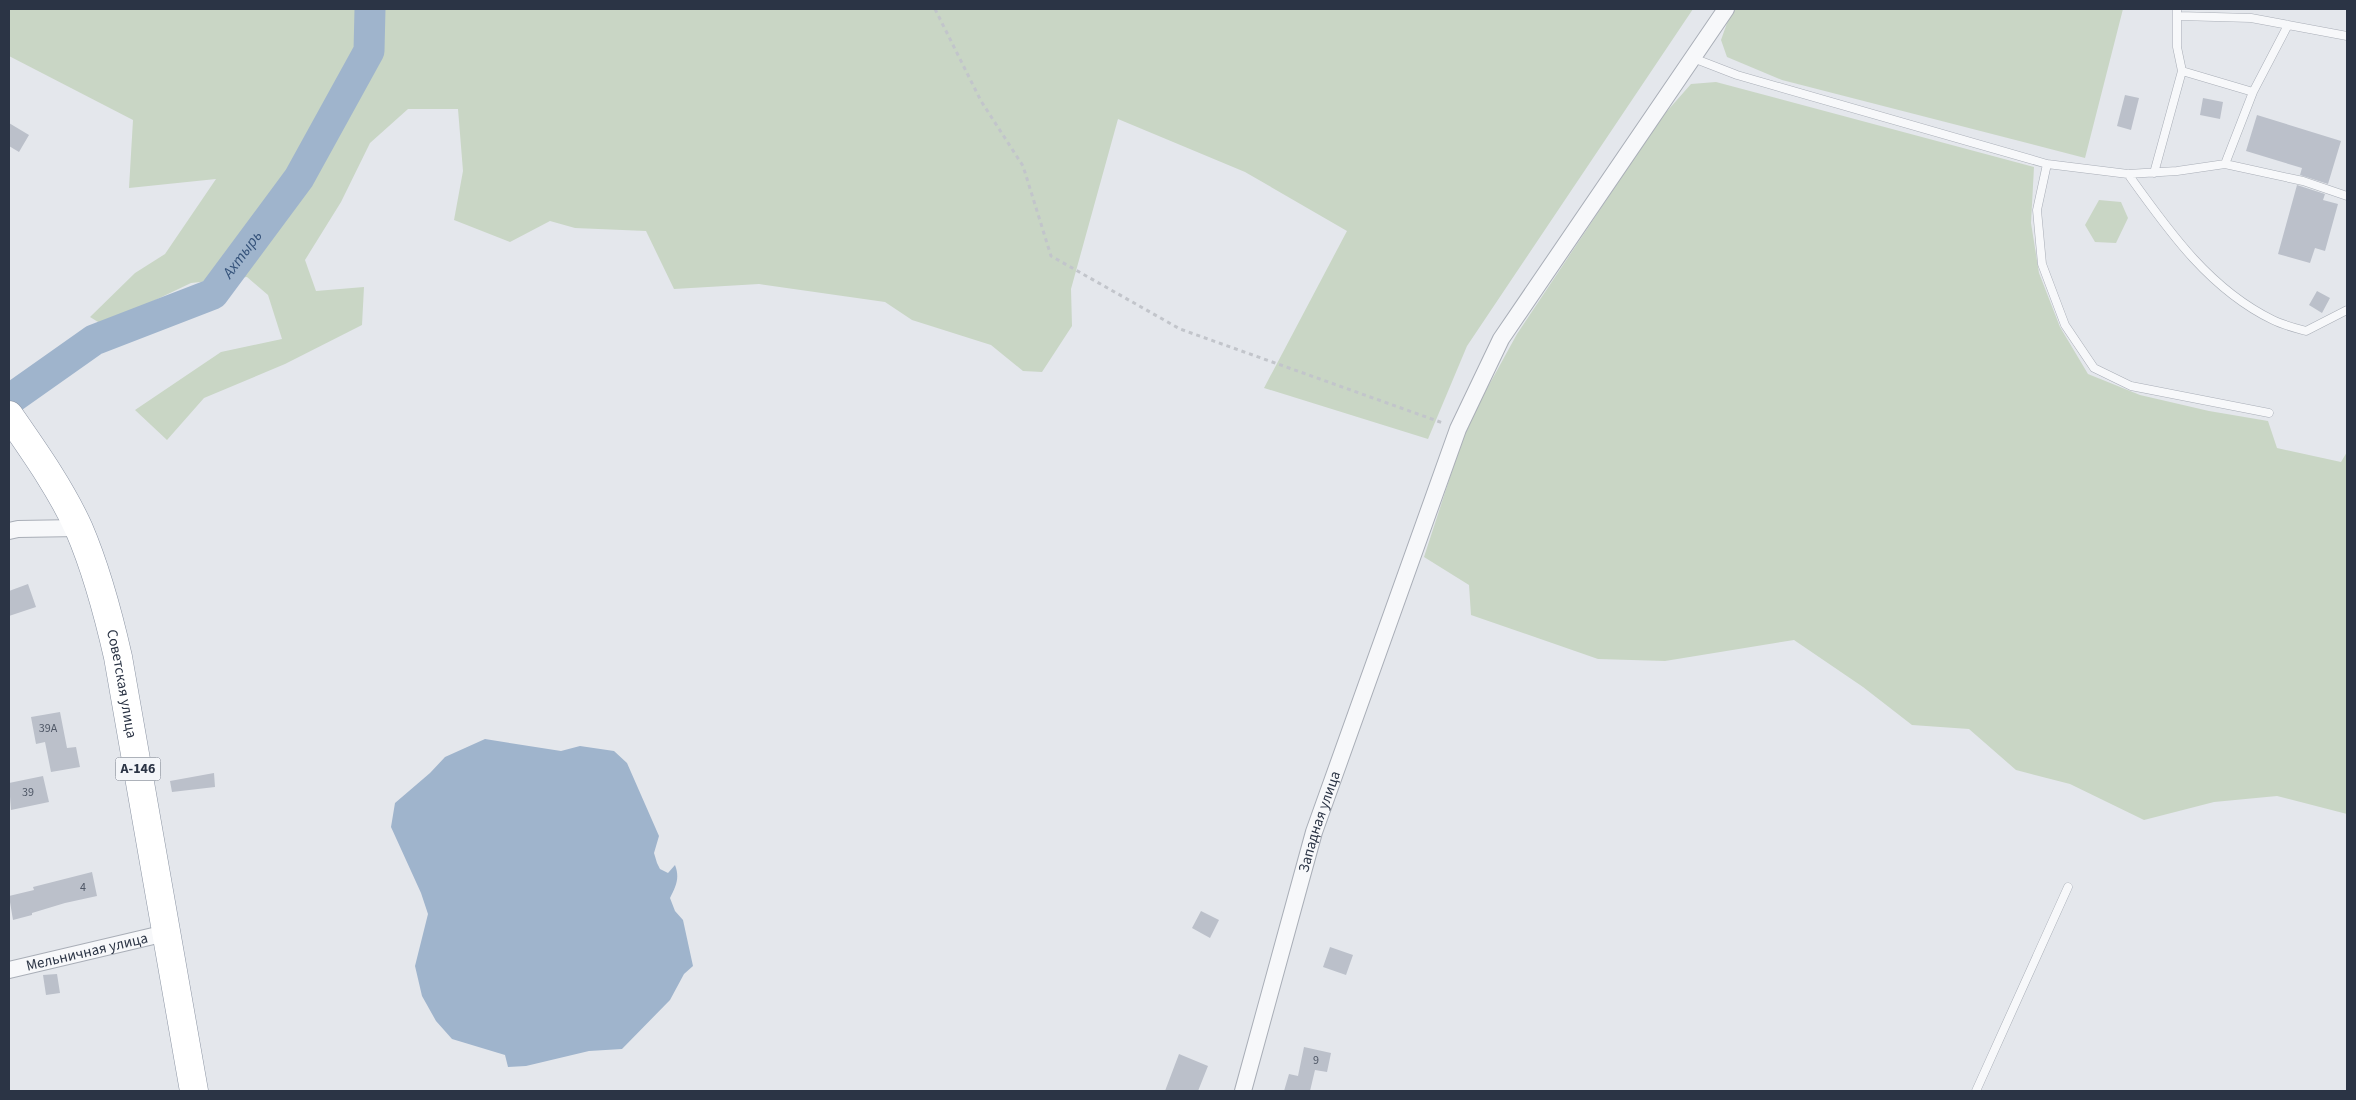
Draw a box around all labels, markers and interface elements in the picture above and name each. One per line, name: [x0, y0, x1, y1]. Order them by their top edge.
water label: Ахтырь: [217, 226, 267, 283]
street label: Советская улица: [101, 627, 143, 740]
house number: 39А: [39, 720, 58, 737]
road number: А-146: [116, 758, 160, 781]
street label: Западная улица: [1293, 768, 1346, 875]
house number: 39: [22, 784, 34, 801]
house number: 4: [80, 879, 86, 896]
street label: Мельничная улица: [24, 927, 150, 976]
house number: 9: [1313, 1052, 1319, 1069]

